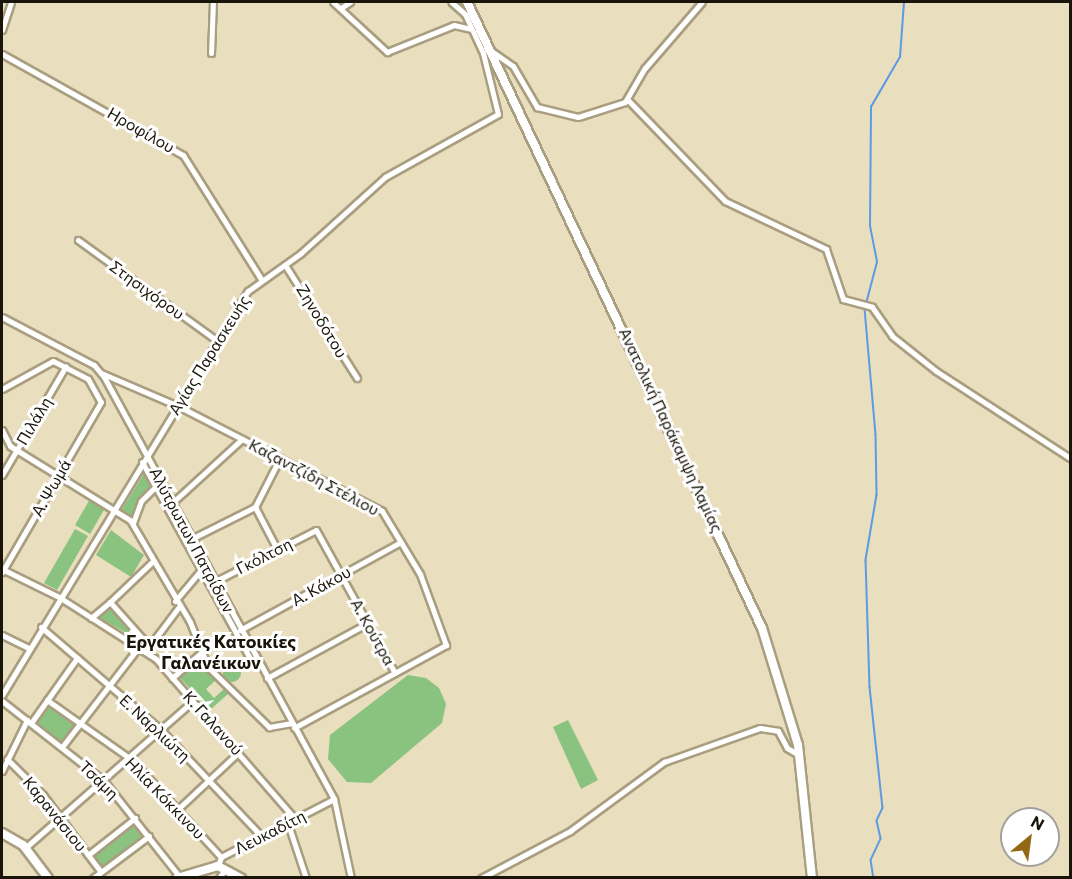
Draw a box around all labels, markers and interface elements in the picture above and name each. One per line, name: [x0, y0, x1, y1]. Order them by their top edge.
street label: Ηροφίλου: [104, 103, 178, 157]
street label: Στησιχόρου: [106, 257, 188, 323]
street label: Ζηνοδότου: [293, 281, 351, 361]
street label: Αγίας Παρασκευής: [164, 292, 254, 418]
street label: Ανατολική Παράκαμψη Λαμίας: [615, 325, 727, 535]
street label: Πιλάλη: [12, 394, 56, 448]
street label: Καζαντζίδη Στέλιου: [246, 435, 382, 519]
street label: Α. Ψωμά: [27, 456, 75, 520]
street label: Αλύτρωτων Πατρίδων: [146, 464, 238, 616]
street label: Γκόλτση: [233, 534, 295, 578]
street label: Α. Κάκου: [288, 562, 354, 610]
street label: Α. Κούτρα: [347, 595, 399, 669]
district label: Εργατικές Κατοικίες Γαλανέικων: [126, 631, 296, 674]
street label: Κ. Γαλανού: [179, 687, 247, 759]
street label: Ε. Ναρλιώτη: [116, 690, 194, 766]
street label: Ηλία Κόκκινου: [121, 753, 209, 843]
street label: Τσάμη: [75, 757, 123, 803]
street label: Καρανάσιου: [19, 773, 91, 855]
street label: Λευκαδίτη: [231, 806, 309, 858]
north arrow: [1000, 807, 1060, 867]
text: N: [1028, 811, 1048, 834]

